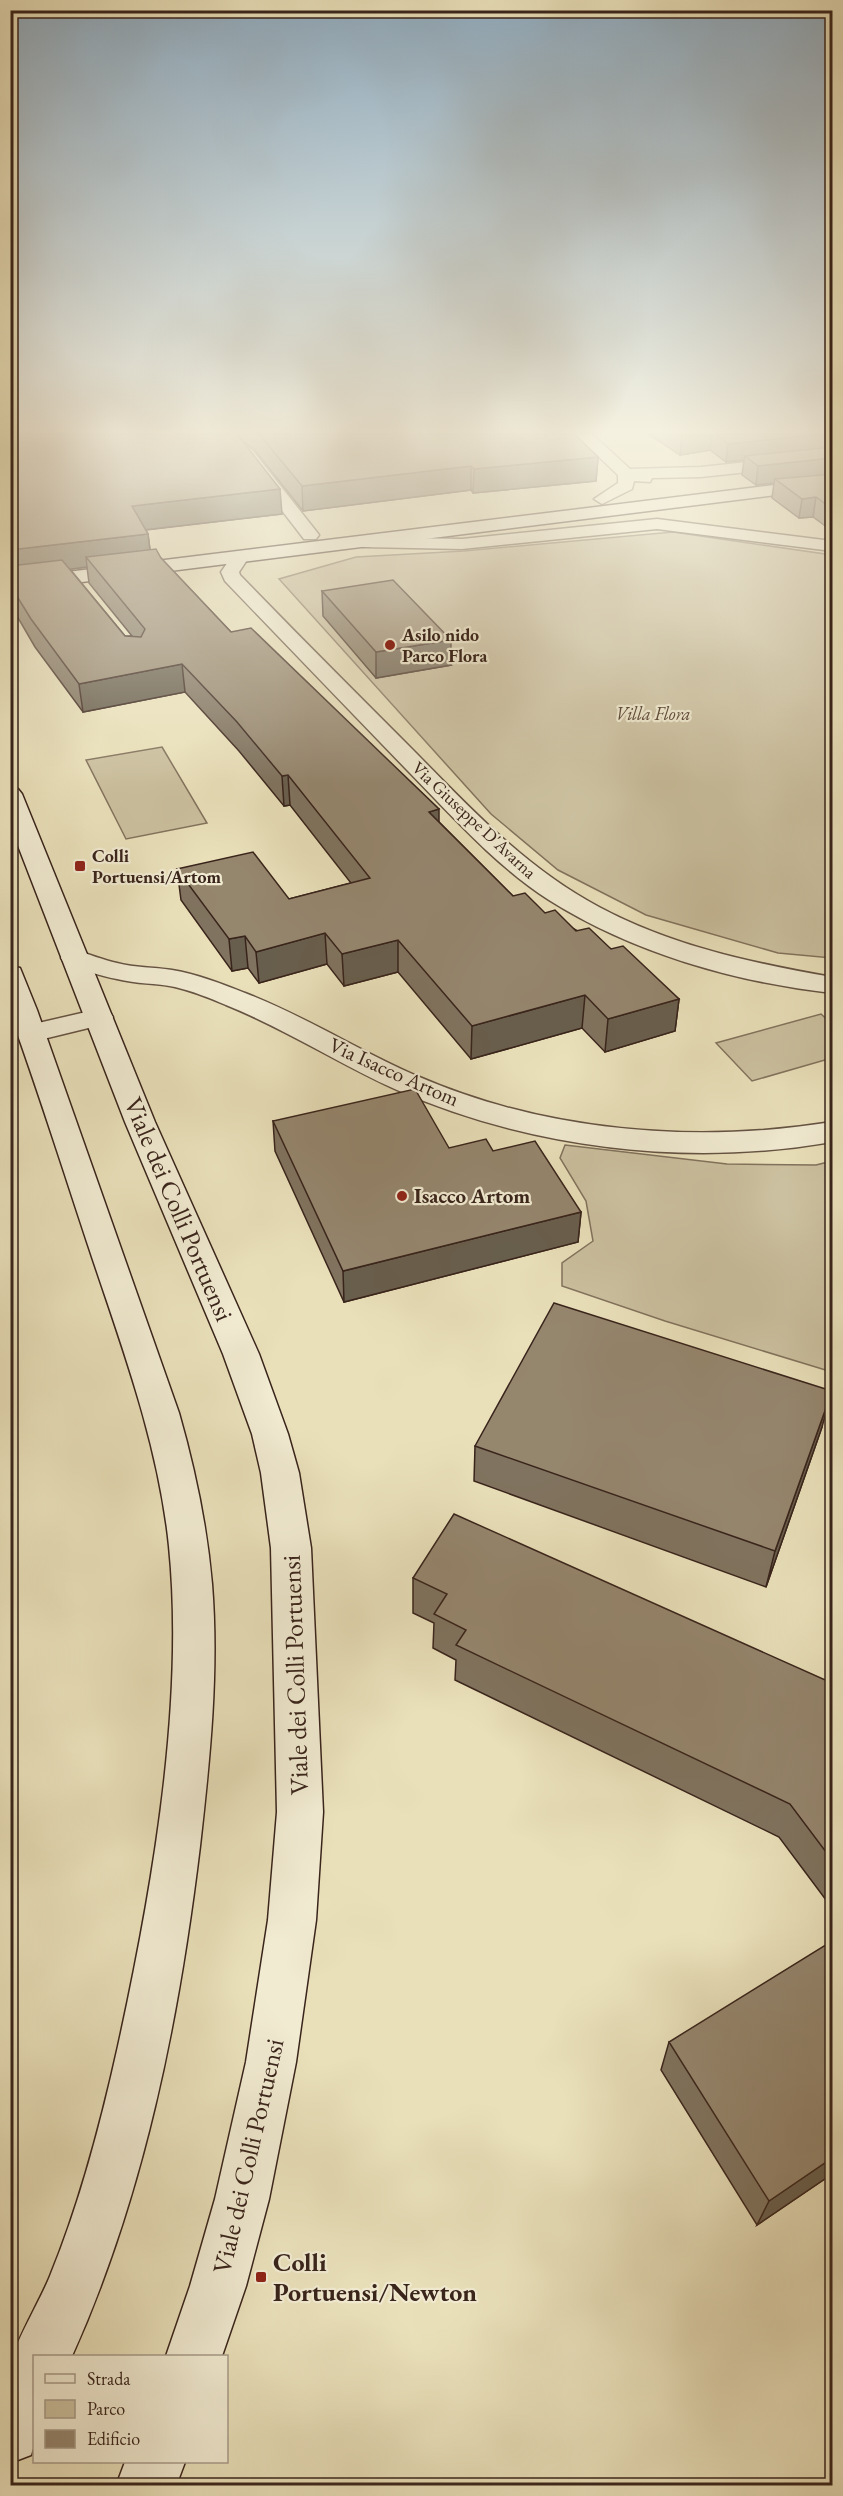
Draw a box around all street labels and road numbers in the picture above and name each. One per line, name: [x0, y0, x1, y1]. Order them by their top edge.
street label: Via Giuseppe D'Avarna: [407, 756, 542, 884]
street label: Via Isacco Artom: [325, 1031, 463, 1112]
street label: Viale dei Colli Portuensi: [116, 1092, 242, 1326]
street label: Viale dei Colli Portuensi: [274, 1554, 316, 1796]
street label: Viale dei Colli Portuensi: [204, 2035, 292, 2277]

